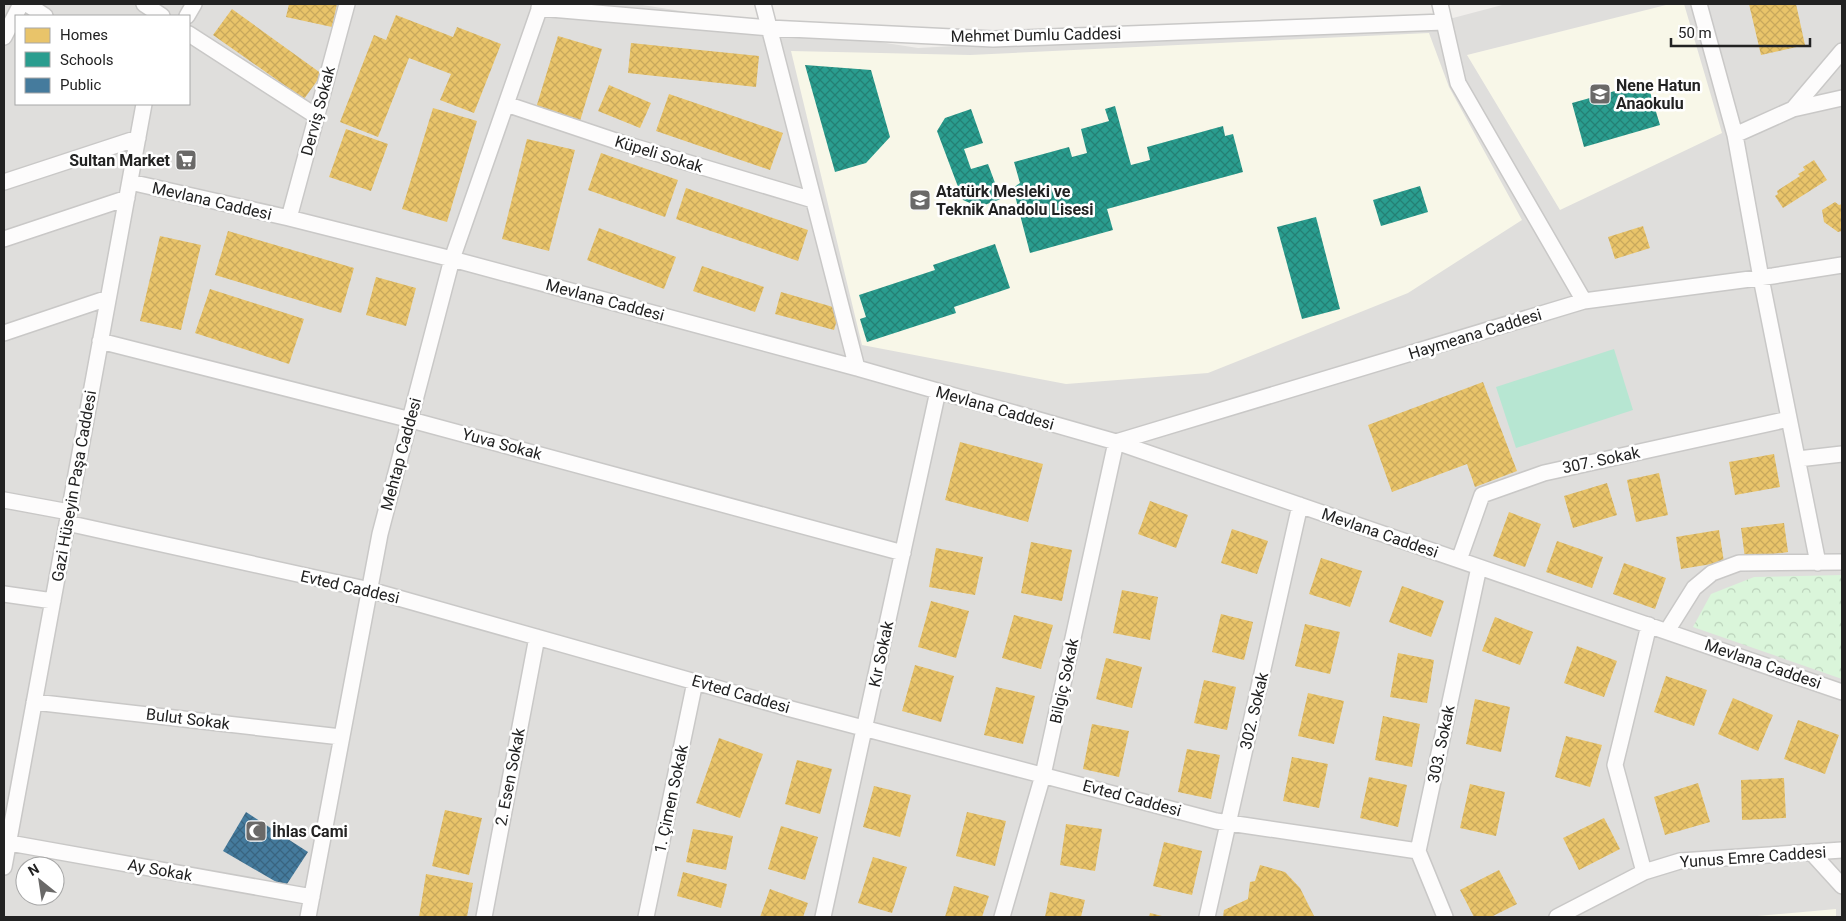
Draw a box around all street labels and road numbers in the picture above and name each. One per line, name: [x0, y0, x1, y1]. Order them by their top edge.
street label: Mehmet Dumlu Caddesi: [950, 24, 1122, 46]
street label: Derviş Sokak: [297, 63, 339, 158]
street label: Küpeli Sokak: [612, 132, 706, 177]
street label: Mevlana Caddesi: [150, 178, 274, 224]
street label: Mevlana Caddesi: [544, 275, 666, 325]
street label: Haymeana Caddesi: [1406, 305, 1544, 363]
street label: Mevlana Caddesi: [934, 382, 1056, 434]
street label: Gazi Hüseyin Paşa Caddesi: [48, 389, 100, 583]
street label: Mehtap Caddesi: [377, 396, 425, 512]
street label: Yuva Sokak: [460, 424, 545, 464]
street label: 307. Sokak: [1561, 442, 1642, 477]
street label: Mevlana Caddesi: [1319, 504, 1441, 562]
street label: Evted Caddesi: [299, 566, 401, 608]
street label: Kır Sokak: [865, 618, 897, 689]
street label: Mevlana Caddesi: [1702, 635, 1824, 693]
street label: Bilgiç Sokak: [1046, 636, 1082, 725]
street label: 302. Sokak: [1236, 670, 1272, 751]
street label: Evted Caddesi: [690, 671, 792, 717]
street label: 303. Sokak: [1424, 703, 1459, 784]
street label: Bulut Sokak: [145, 704, 232, 734]
street label: 2. Esen Sokak: [491, 726, 529, 828]
street label: 1. Çimen Sokak: [650, 742, 692, 855]
street label: Evted Caddesi: [1081, 776, 1183, 820]
street label: Yunus Emre Caddesi: [1679, 842, 1827, 872]
street label: Ay Sokak: [126, 855, 195, 885]

